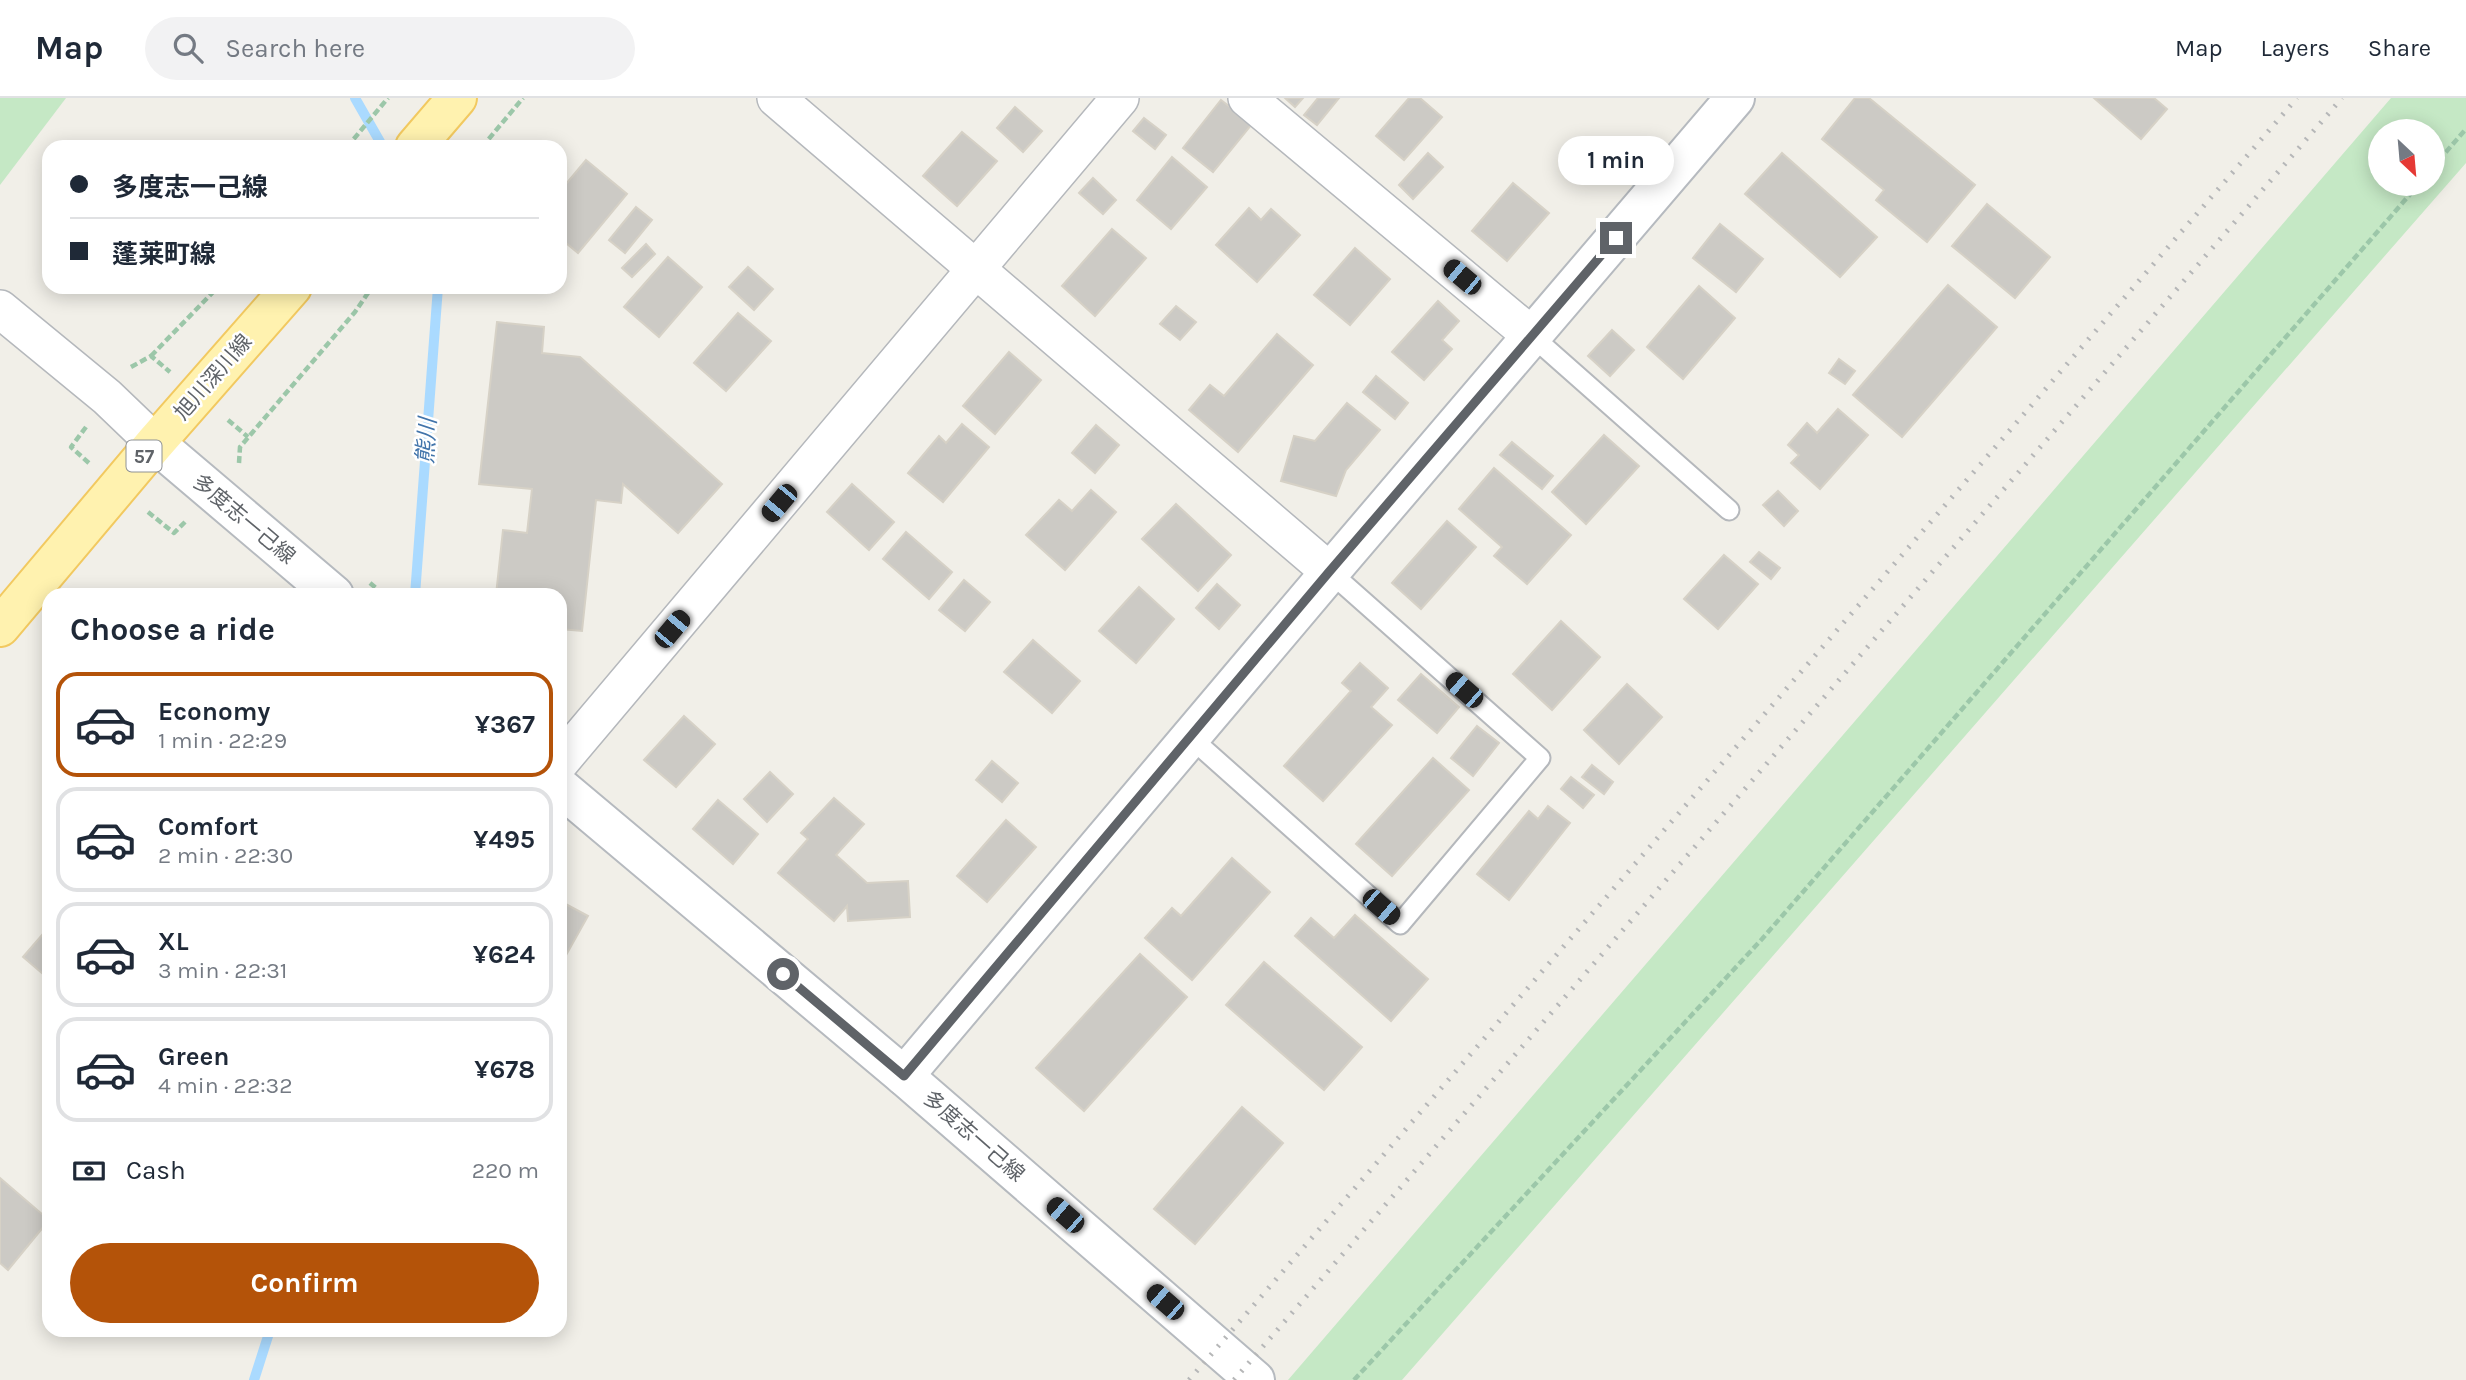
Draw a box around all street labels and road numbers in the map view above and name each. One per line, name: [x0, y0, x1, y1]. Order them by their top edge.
street label: 旭川深川線: [170, 330, 256, 424]
road number: 57: [127, 440, 162, 472]
street label: 多度志一己線: [188, 469, 300, 569]
street label: 多度志一己線: [919, 1086, 1029, 1186]

